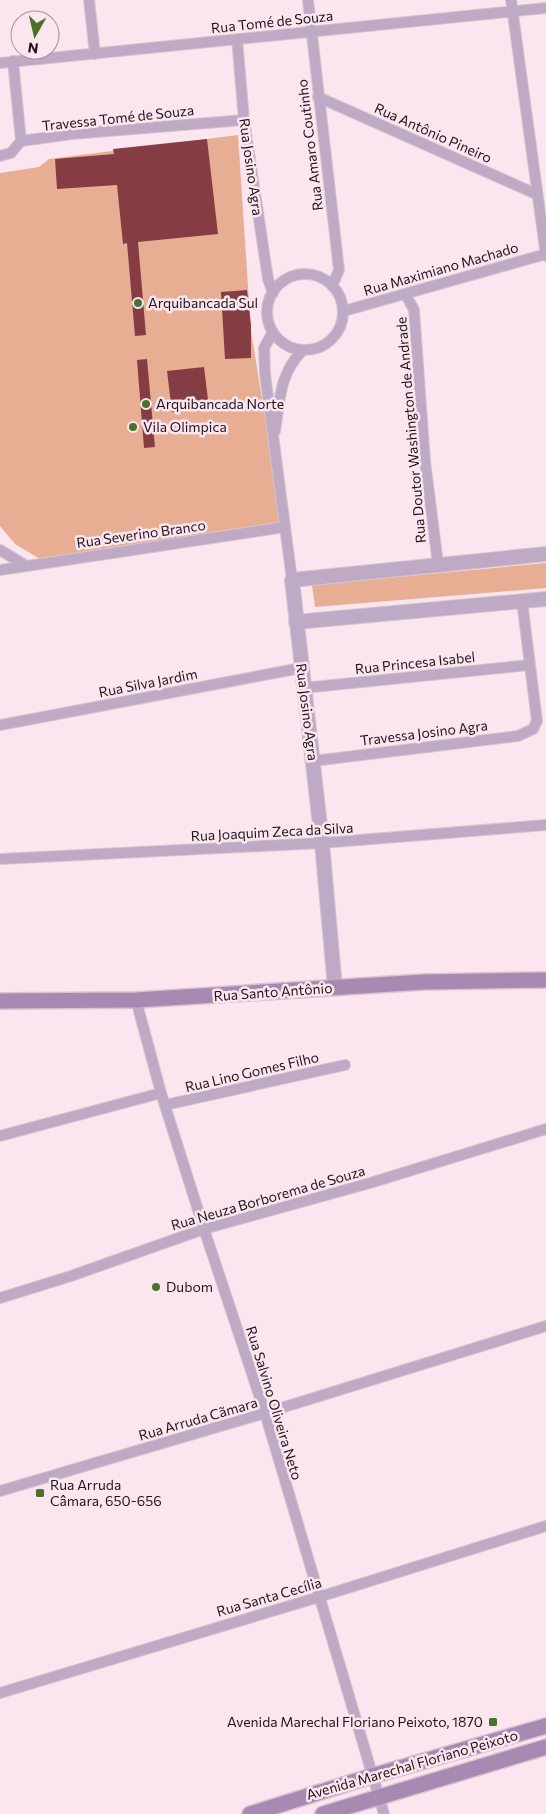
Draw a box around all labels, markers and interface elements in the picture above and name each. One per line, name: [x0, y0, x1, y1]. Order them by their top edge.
street label: Rua Tomé de Souza: [210, 7, 334, 36]
north arrow: [10, 10, 60, 60]
text: N: [27, 39, 40, 58]
street label: Rua Amaro Coutinho: [293, 78, 326, 212]
street label: Rua Antônio Pineiro: [372, 99, 494, 166]
street label: Travessa Tomé de Souza: [41, 101, 195, 134]
street label: Rua Josino Agra: [236, 117, 267, 217]
street label: Rua Maximiano Machado: [361, 238, 520, 299]
place label: Arquibancada Sul: [148, 294, 258, 311]
marker: Arquibancada Sul: [132, 297, 144, 309]
street label: Rua Doutor Washington de Andrade: [392, 316, 429, 544]
place label: Arquibancada Norte: [156, 395, 284, 412]
marker: Arquibancada Norte: [140, 398, 152, 410]
place label: Vila Olimpica: [143, 418, 227, 435]
marker: Vila Olimpica: [127, 421, 139, 433]
street label: Rua Severino Branco: [75, 516, 207, 551]
street label: Rua Princesa Isabel: [354, 648, 476, 677]
street label: Rua Josino Agra: [293, 662, 322, 762]
street label: Rua Silva Jardim: [97, 665, 199, 700]
street label: Travessa Josino Agra: [359, 716, 489, 749]
street label: Rua Joaquim Zeca da Silva: [190, 819, 354, 844]
street label: Rua Santo Antônio: [213, 979, 333, 1004]
street label: Rua Lino Gomes Filho: [183, 1048, 320, 1095]
street label: Rua Neuza Borborema de Souza: [169, 1162, 367, 1233]
place label: Dubom: [166, 1278, 213, 1295]
marker: Dubom: [150, 1281, 162, 1293]
street label: Rua Salvino Oliveira Neto: [243, 1324, 306, 1482]
street label: Rua Arruda Cãmara: [136, 1393, 259, 1444]
place label: Rua Arruda Câmara, 650-656: [50, 1476, 162, 1509]
marker: Rua Arruda Câmara, 650-656: [34, 1487, 46, 1499]
street label: Rua Santa Cecília: [214, 1573, 323, 1620]
place label: Avenida Marechal Floriano Peixoto, 1870: [227, 1713, 483, 1730]
marker: Avenida Marechal Floriano Peixoto, 1870: [487, 1716, 499, 1728]
street label: Avenida Marechal Floriano Peixoto: [304, 1726, 520, 1803]

